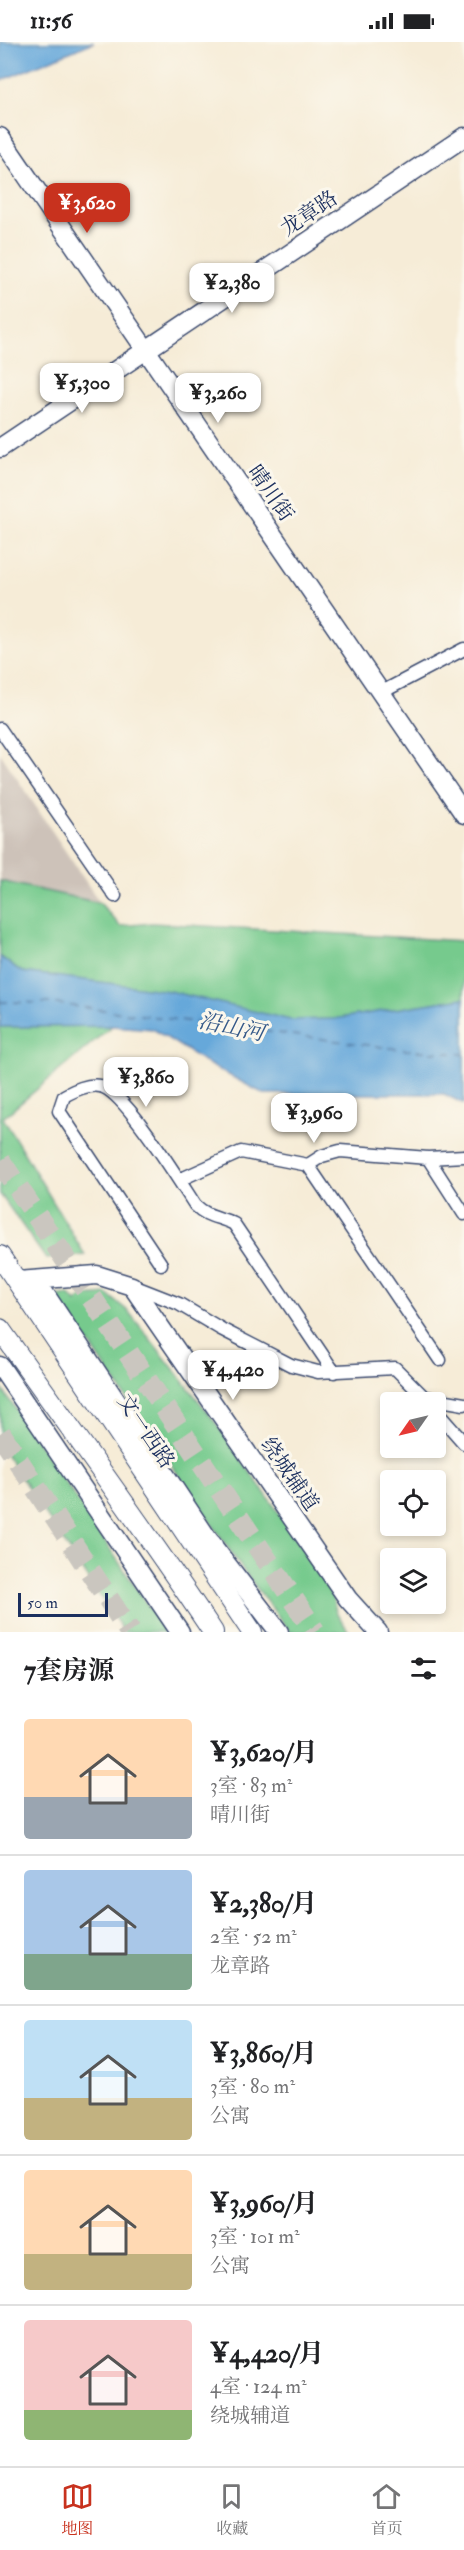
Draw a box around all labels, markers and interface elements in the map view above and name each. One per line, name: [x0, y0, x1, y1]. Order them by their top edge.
text: 11:56: [30, 7, 72, 35]
pin: ¥3,620: [38, 183, 136, 234]
street label: 龙章路: [276, 185, 343, 242]
text: ¥3,620: [58, 190, 116, 215]
pin: ¥2,380: [183, 263, 281, 314]
text: ¥2,380: [203, 270, 261, 295]
pin: ¥5,300: [33, 363, 131, 414]
text: ¥5,300: [54, 370, 110, 395]
pin: ¥3,260: [169, 373, 267, 424]
text: ¥3,260: [189, 380, 247, 405]
street label: 晴川街: [241, 460, 300, 527]
water label: 沿山河: [197, 1006, 271, 1048]
pin: ¥3,860: [97, 1057, 195, 1108]
text: ¥3,860: [117, 1064, 175, 1089]
pin: ¥3,960: [265, 1093, 363, 1144]
text: ¥3,960: [285, 1100, 343, 1125]
pin: ¥4,420: [184, 1350, 282, 1401]
text: ¥4,420: [202, 1357, 264, 1382]
street label: 文一西路: [111, 1389, 180, 1474]
north arrow: [380, 1392, 446, 1458]
map controls: [380, 1392, 446, 1614]
street label: 绕城辅道: [254, 1432, 325, 1516]
button: locate: [380, 1470, 446, 1536]
button: layers: [380, 1548, 446, 1614]
scale bar: [18, 1590, 108, 1618]
text: 50 m: [27, 1593, 58, 1613]
icon: filters: [407, 1652, 440, 1685]
text: 7套房源: [24, 1655, 114, 1687]
text: ¥3,620/月: [210, 1737, 318, 1769]
icon: home: [72, 1743, 144, 1815]
text: 3室 · 83 m²: [210, 1773, 292, 1798]
text: 晴川街: [210, 1802, 270, 1827]
text: ¥2,380/月: [210, 1888, 317, 1920]
icon: home: [72, 1894, 144, 1966]
text: 2室 · 52 m²: [210, 1924, 297, 1949]
text: 龙章路: [210, 1953, 270, 1978]
text: ¥3,860/月: [210, 2038, 317, 2070]
icon: home: [72, 2044, 144, 2116]
text: 3室 · 80 m²: [210, 2074, 295, 2099]
text: 公寓: [210, 2103, 250, 2128]
text: ¥3,960/月: [210, 2188, 318, 2220]
icon: home: [72, 2194, 144, 2266]
text: 3室 · 101 m²: [210, 2224, 300, 2249]
text: 公寓: [210, 2253, 250, 2278]
text: ¥4,420/月: [210, 2338, 324, 2370]
icon: home: [72, 2344, 144, 2416]
text: 4室 · 124 m²: [210, 2374, 307, 2399]
text: 绕城辅道: [210, 2403, 290, 2428]
tab: 地图: [61, 2480, 94, 2539]
tab: 收藏: [215, 2480, 248, 2539]
tab: 首页: [370, 2480, 403, 2539]

